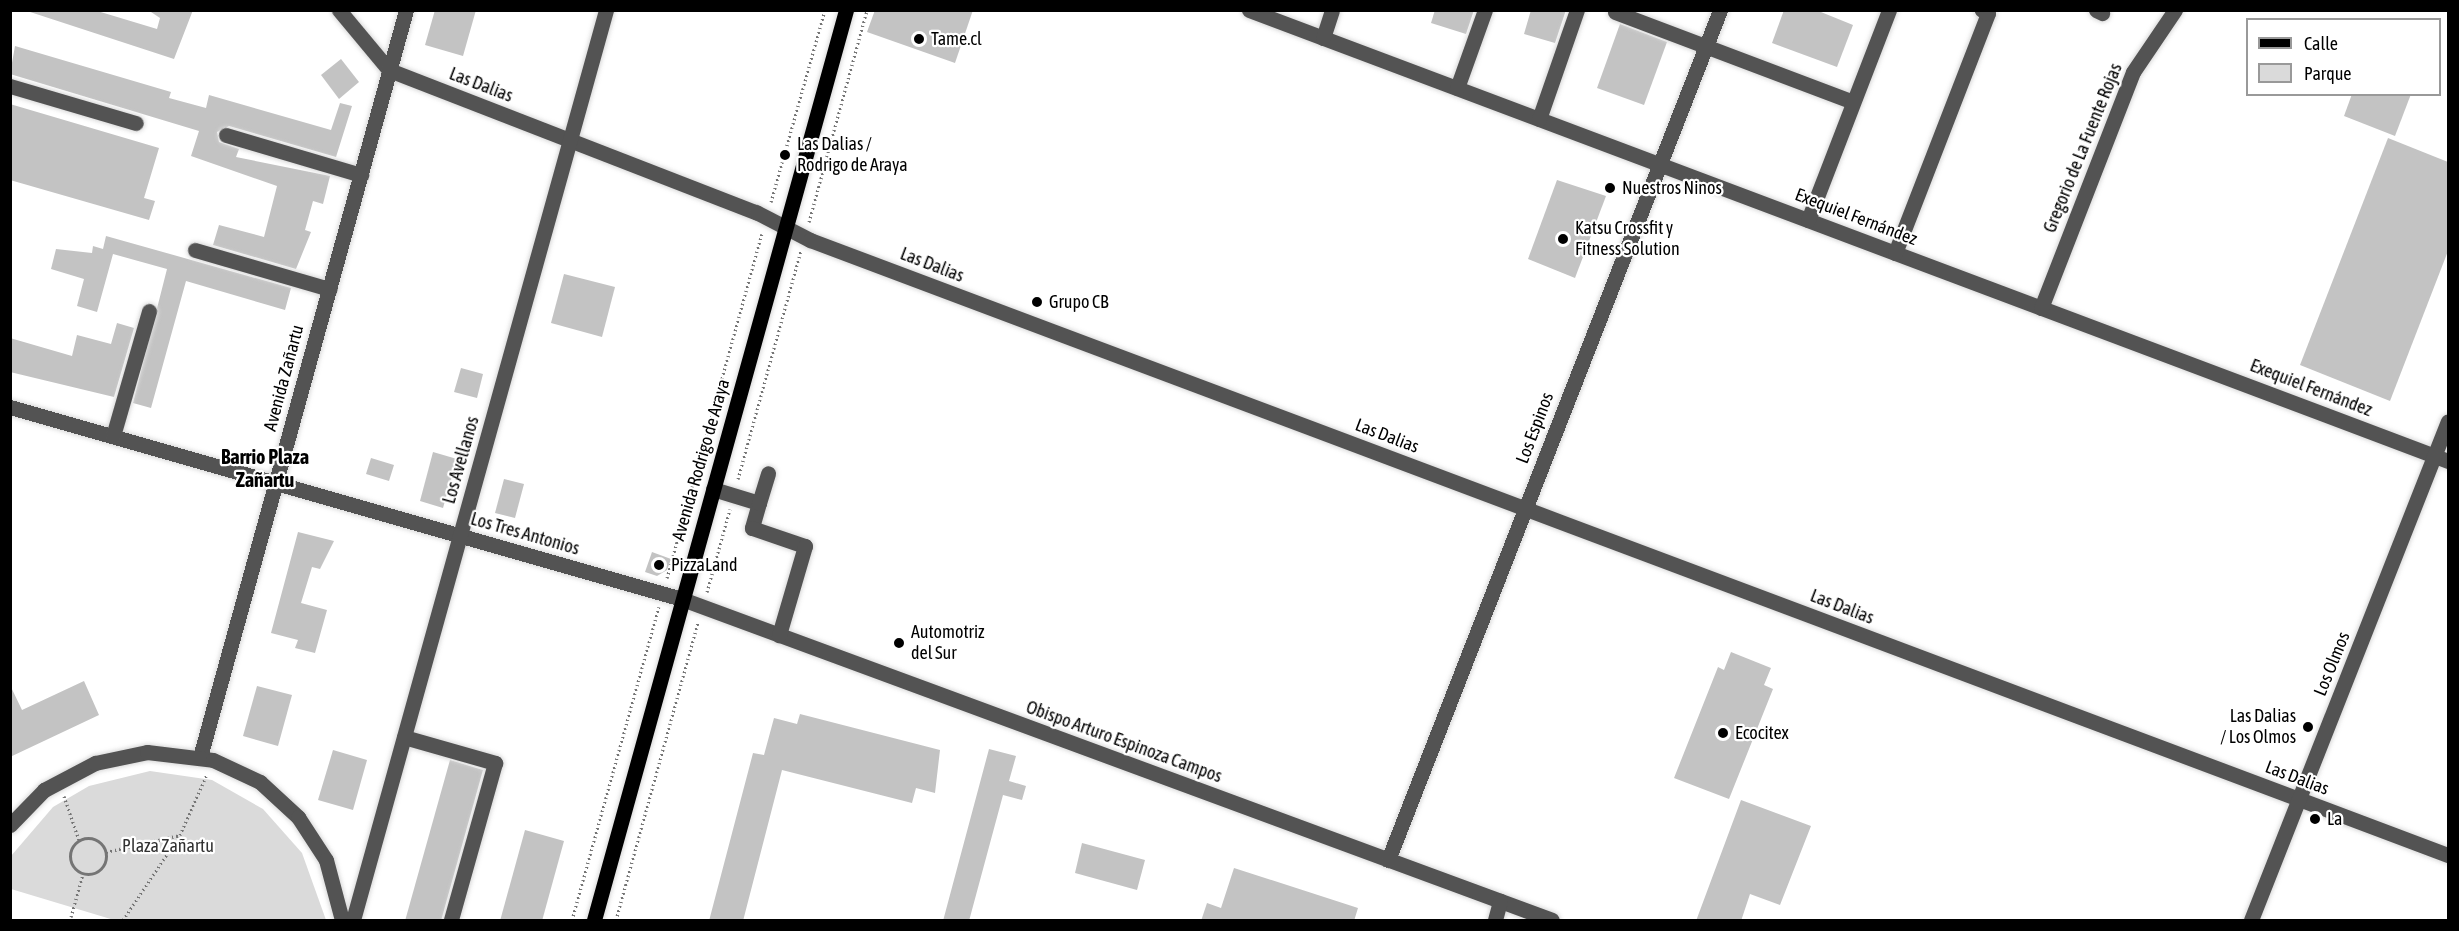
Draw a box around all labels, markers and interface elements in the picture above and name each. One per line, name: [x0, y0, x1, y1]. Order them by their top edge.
legend: [2246, 18, 2441, 96]
place label: Tame.cl: [931, 28, 982, 50]
marker: Tame.cl: [912, 32, 926, 46]
text: Calle: [2304, 33, 2338, 54]
street label: Gregorio de La Fuente Rojas: [2039, 60, 2127, 236]
street label: Las Dalias: [446, 63, 516, 107]
text: Parque: [2304, 63, 2352, 84]
place label: Las Dalias / Rodrigo de Araya: [797, 134, 908, 176]
marker: Las Dalias / Rodrigo de Araya: [778, 148, 792, 162]
place label: Nuestros Ninos: [1622, 177, 1722, 199]
marker: Nuestros Ninos: [1603, 181, 1617, 195]
street label: Exequiel Fernández: [1792, 184, 1920, 250]
place label: Katsu Crossfit y Fitness Solution: [1575, 218, 1680, 260]
marker: Katsu Crossfit y Fitness Solution: [1556, 232, 1570, 246]
street label: Las Dalias: [897, 243, 967, 287]
place label: Grupo CB: [1049, 291, 1109, 313]
marker: Grupo CB: [1030, 295, 1044, 309]
street label: Avenida Zañartu: [259, 323, 309, 433]
street label: Exequiel Fernández: [2247, 355, 2375, 421]
street label: Avenida Rodrigo de Araya: [668, 377, 734, 543]
street label: Los Espinos: [1512, 389, 1558, 467]
street label: Los Avellanos: [438, 414, 484, 506]
street label: Las Dalias: [1352, 414, 1422, 458]
district label: Barrio Plaza Zañartu: [221, 445, 309, 492]
street label: Los Tres Antonios: [468, 508, 582, 560]
place label: PizzaLand: [671, 554, 738, 576]
marker: PizzaLand: [652, 558, 666, 572]
street label: Las Dalias: [1807, 585, 1877, 629]
place label: Automotriz del Sur: [911, 622, 985, 664]
street label: Los Olmos: [2309, 629, 2355, 699]
marker: Automotriz del Sur: [892, 636, 906, 650]
street label: Obispo Arturo Espinoza Campos: [1023, 696, 1225, 788]
place label: Las Dalias / Los Olmos: [2220, 706, 2296, 748]
marker: Las Dalias / Los Olmos: [2301, 720, 2315, 734]
place label: Ecocitex: [1735, 722, 1789, 744]
marker: Ecocitex: [1716, 726, 1730, 740]
street label: Las Dalias: [2262, 756, 2332, 800]
place label: La: [2327, 808, 2342, 830]
marker: La: [2308, 812, 2322, 826]
park label: Plaza Zañartu: [122, 835, 214, 857]

